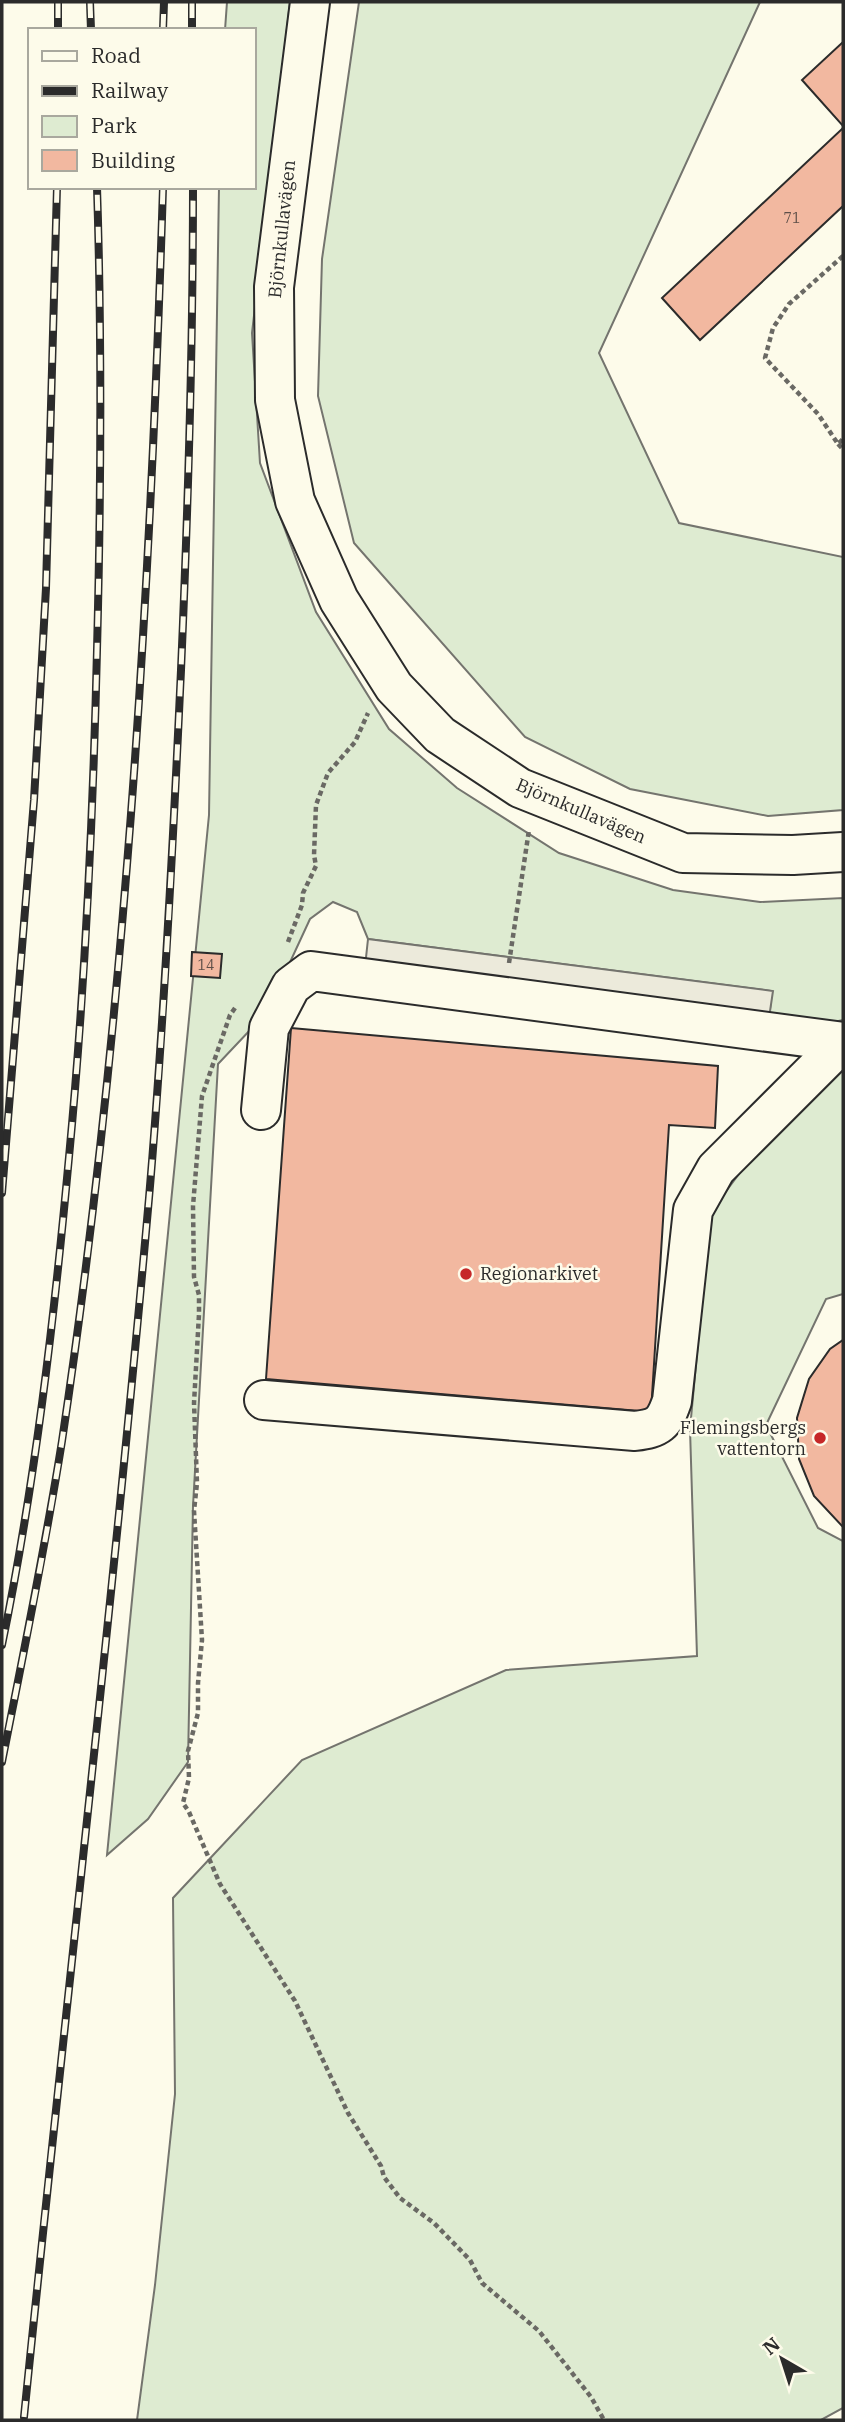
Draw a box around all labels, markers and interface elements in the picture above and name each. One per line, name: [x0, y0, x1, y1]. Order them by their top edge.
legend: [28, 28, 256, 189]
text: Road: [91, 41, 141, 69]
text: Railway: [91, 76, 169, 104]
text: Park: [91, 111, 138, 139]
text: Building: [91, 146, 176, 174]
street label: Björnkullavägen: [263, 159, 300, 299]
house number: 71: [784, 209, 800, 227]
street label: Björnkullavägen: [513, 773, 650, 848]
house number: 14: [198, 956, 214, 974]
place label: Regionarkivet: [480, 1262, 598, 1285]
marker: Regionarkivet: [458, 1266, 474, 1282]
place label: Flemingsbergs vattentorn: [680, 1416, 806, 1460]
marker: Flemingsbergs vattentorn: [812, 1430, 828, 1446]
north arrow: [747, 2324, 817, 2394]
text: N: [758, 2332, 785, 2360]

